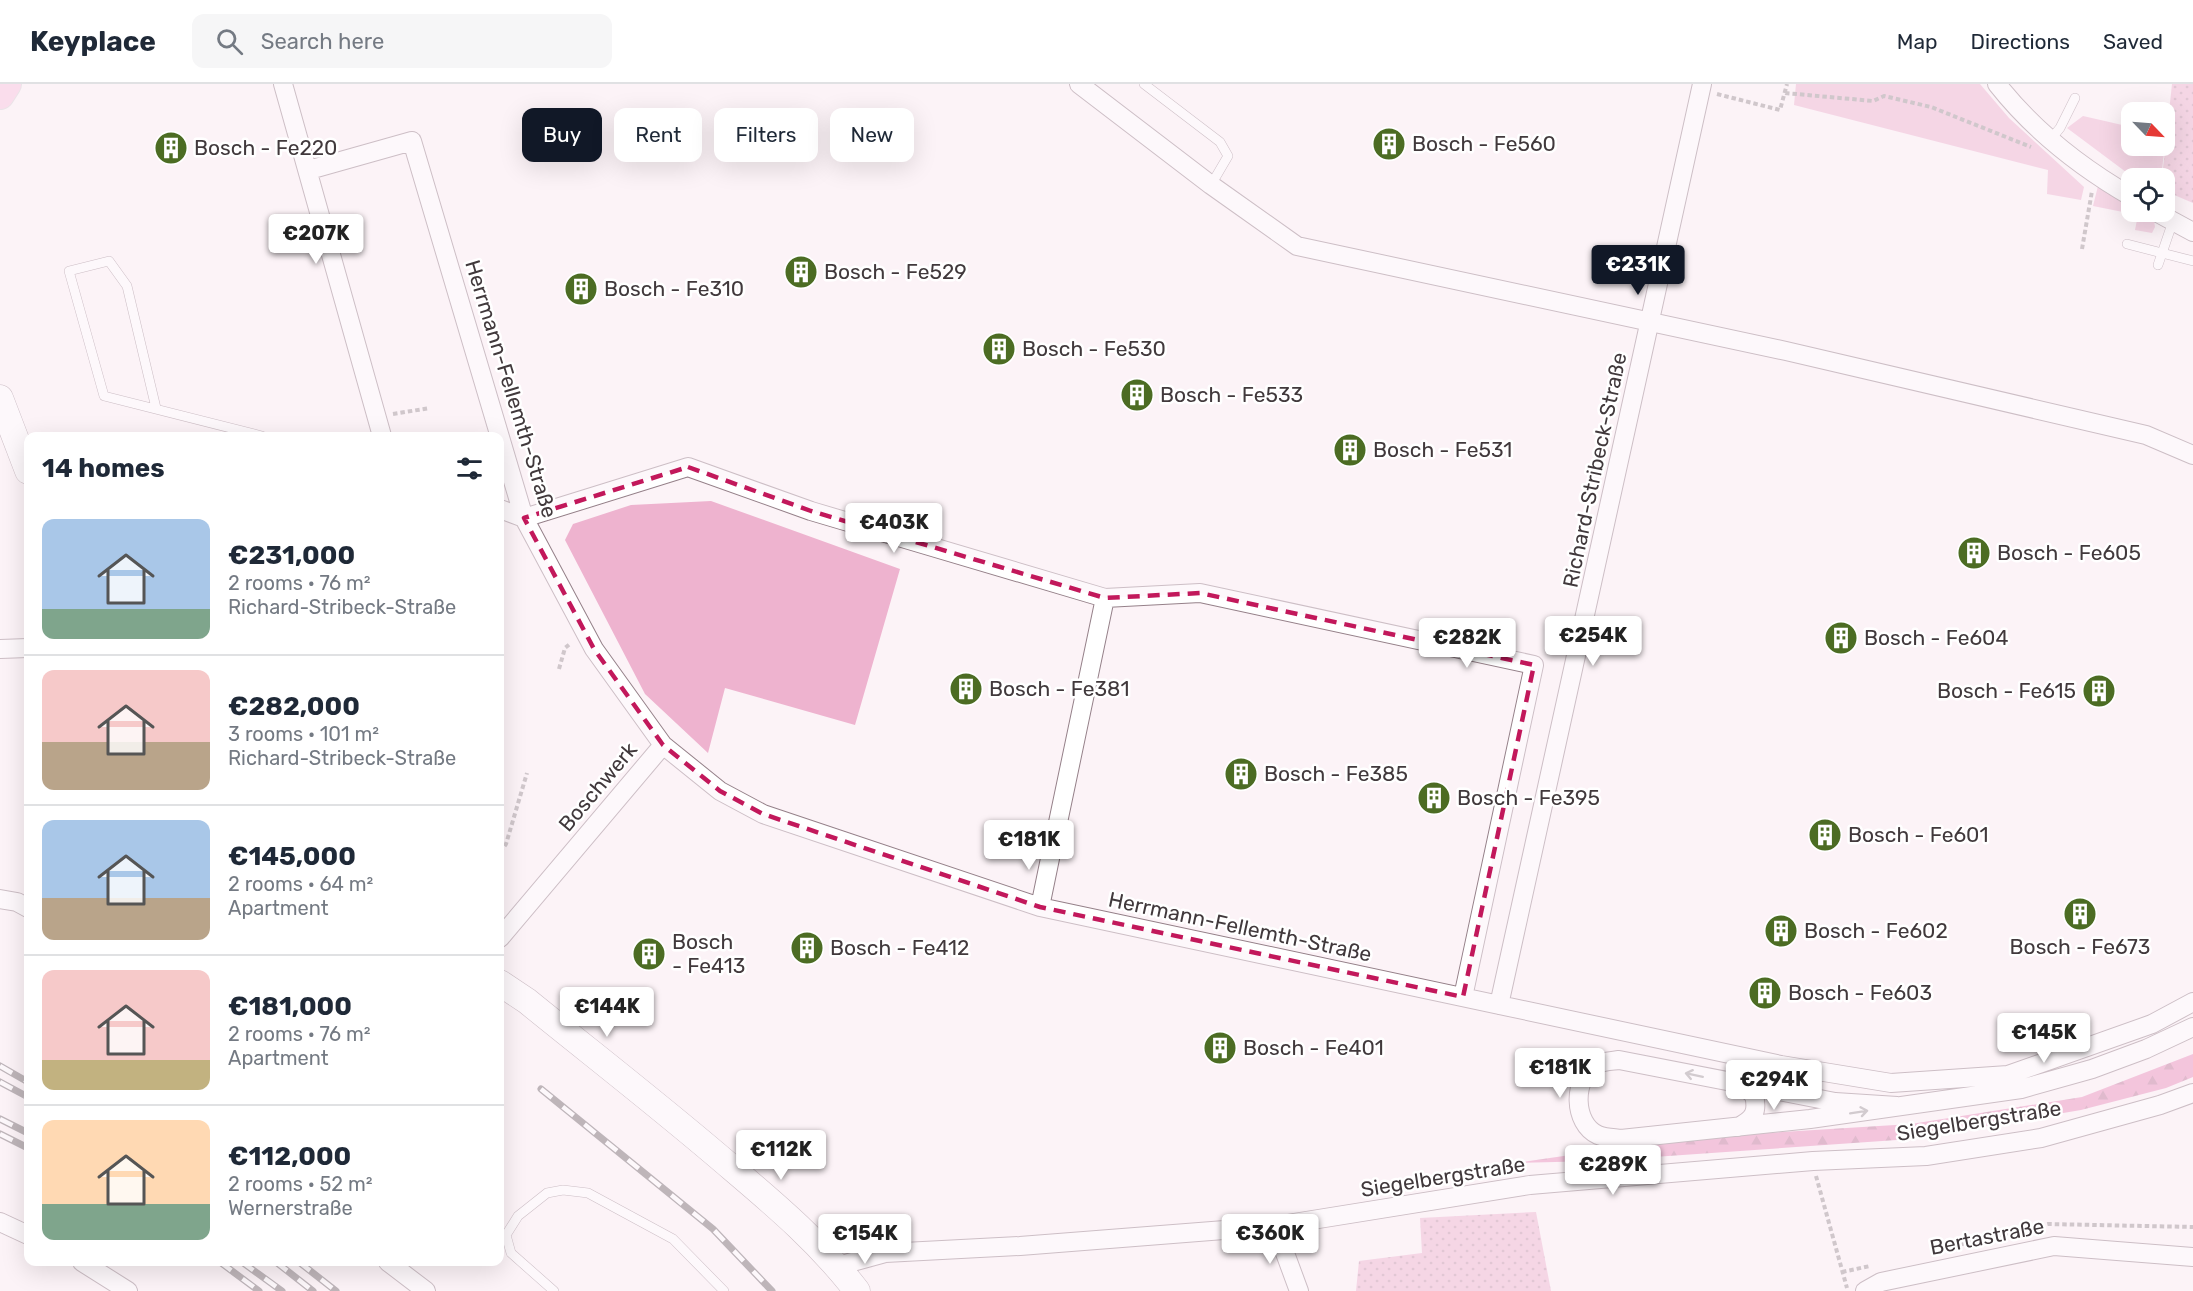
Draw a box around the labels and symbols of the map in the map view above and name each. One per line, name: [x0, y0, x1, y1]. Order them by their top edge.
north arrow: [2121, 102, 2175, 156]
building icon: Bosch - Fe560: [1371, 126, 1407, 162]
building icon: Bosch - Fe220: [153, 130, 189, 166]
place label: Bosch - Fe560: [1412, 131, 1556, 156]
place label: Bosch - Fe220: [194, 135, 337, 160]
pin: €207K: [274, 214, 358, 265]
pin: €231K: [1596, 245, 1680, 296]
building icon: Bosch - Fe529: [783, 254, 819, 290]
street label: Herrmann-Fellemth-Straße: [460, 257, 563, 521]
place label: Bosch - Fe529: [824, 259, 967, 284]
building icon: Bosch - Fe310: [563, 271, 599, 307]
place label: Bosch - Fe310: [604, 276, 744, 301]
building icon: Bosch - Fe530: [981, 331, 1017, 367]
place label: Bosch - Fe530: [1022, 336, 1166, 361]
street label: Richard-Stribeck-Straße: [1557, 350, 1632, 590]
building icon: Bosch - Fe533: [1119, 377, 1155, 413]
place label: Bosch - Fe533: [1160, 382, 1303, 407]
building icon: Bosch - Fe531: [1332, 432, 1368, 468]
place label: Bosch - Fe531: [1373, 437, 1512, 462]
pin: €403K: [852, 503, 936, 554]
building icon: Bosch - Fe605: [1956, 535, 1992, 571]
place label: Bosch - Fe605: [1997, 540, 2141, 565]
pin: €254K: [1551, 616, 1635, 667]
pin: €282K: [1425, 618, 1509, 669]
building icon: Bosch - Fe604: [1823, 620, 1859, 656]
place label: Bosch - Fe604: [1864, 625, 2008, 650]
building icon: Bosch - Fe381: [948, 671, 984, 707]
building icon: Bosch - Fe615: [2081, 673, 2117, 709]
place label: Bosch - Fe381: [989, 676, 1129, 701]
place label: Bosch - Fe615: [1937, 678, 2076, 703]
street label: Boschwerk: [553, 737, 642, 836]
building icon: Bosch - Fe385: [1223, 756, 1259, 792]
place label: Bosch - Fe385: [1264, 761, 1408, 786]
building icon: Bosch - Fe395: [1416, 780, 1452, 816]
place label: Bosch - Fe395: [1457, 785, 1600, 810]
building icon: Bosch - Fe601: [1807, 817, 1843, 853]
pin: €181K: [987, 820, 1071, 871]
place label: Bosch - Fe601: [1848, 822, 1988, 847]
street label: Herrmann-Fellemth-Straße: [1106, 886, 1374, 967]
building icon: Bosch - Fe673: [2062, 896, 2098, 932]
building icon: Bosch - Fe602: [1763, 913, 1799, 949]
place label: Bosch - Fe602: [1804, 918, 1948, 943]
place label: Bosch - Fe413: [672, 929, 745, 978]
building icon: Bosch - Fe412: [789, 930, 825, 966]
place label: Bosch - Fe673: [2010, 934, 2150, 959]
place label: Bosch - Fe412: [830, 935, 969, 960]
building icon: Bosch - Fe413: [631, 936, 667, 972]
building icon: Bosch - Fe603: [1747, 975, 1783, 1011]
place label: Bosch - Fe603: [1788, 980, 1932, 1005]
pin: €144K: [565, 987, 649, 1038]
pin: €145K: [2002, 1013, 2086, 1064]
building icon: Bosch - Fe401: [1202, 1030, 1238, 1066]
place label: Bosch - Fe401: [1243, 1035, 1384, 1060]
pin: €181K: [1518, 1048, 1602, 1099]
pin: €294K: [1732, 1060, 1816, 1111]
one-way arrow: [1685, 1069, 1704, 1081]
street label: Siegelbergstraße: [1895, 1095, 2063, 1146]
one-way arrow: [1849, 1106, 1869, 1117]
pin: €112K: [739, 1130, 823, 1181]
pin: €289K: [1571, 1145, 1655, 1196]
street label: Siegelbergstraße: [1359, 1151, 1527, 1202]
street label: Bertastraße: [1928, 1213, 2046, 1260]
pin: €154K: [823, 1214, 907, 1265]
pin: €360K: [1228, 1214, 1312, 1265]

